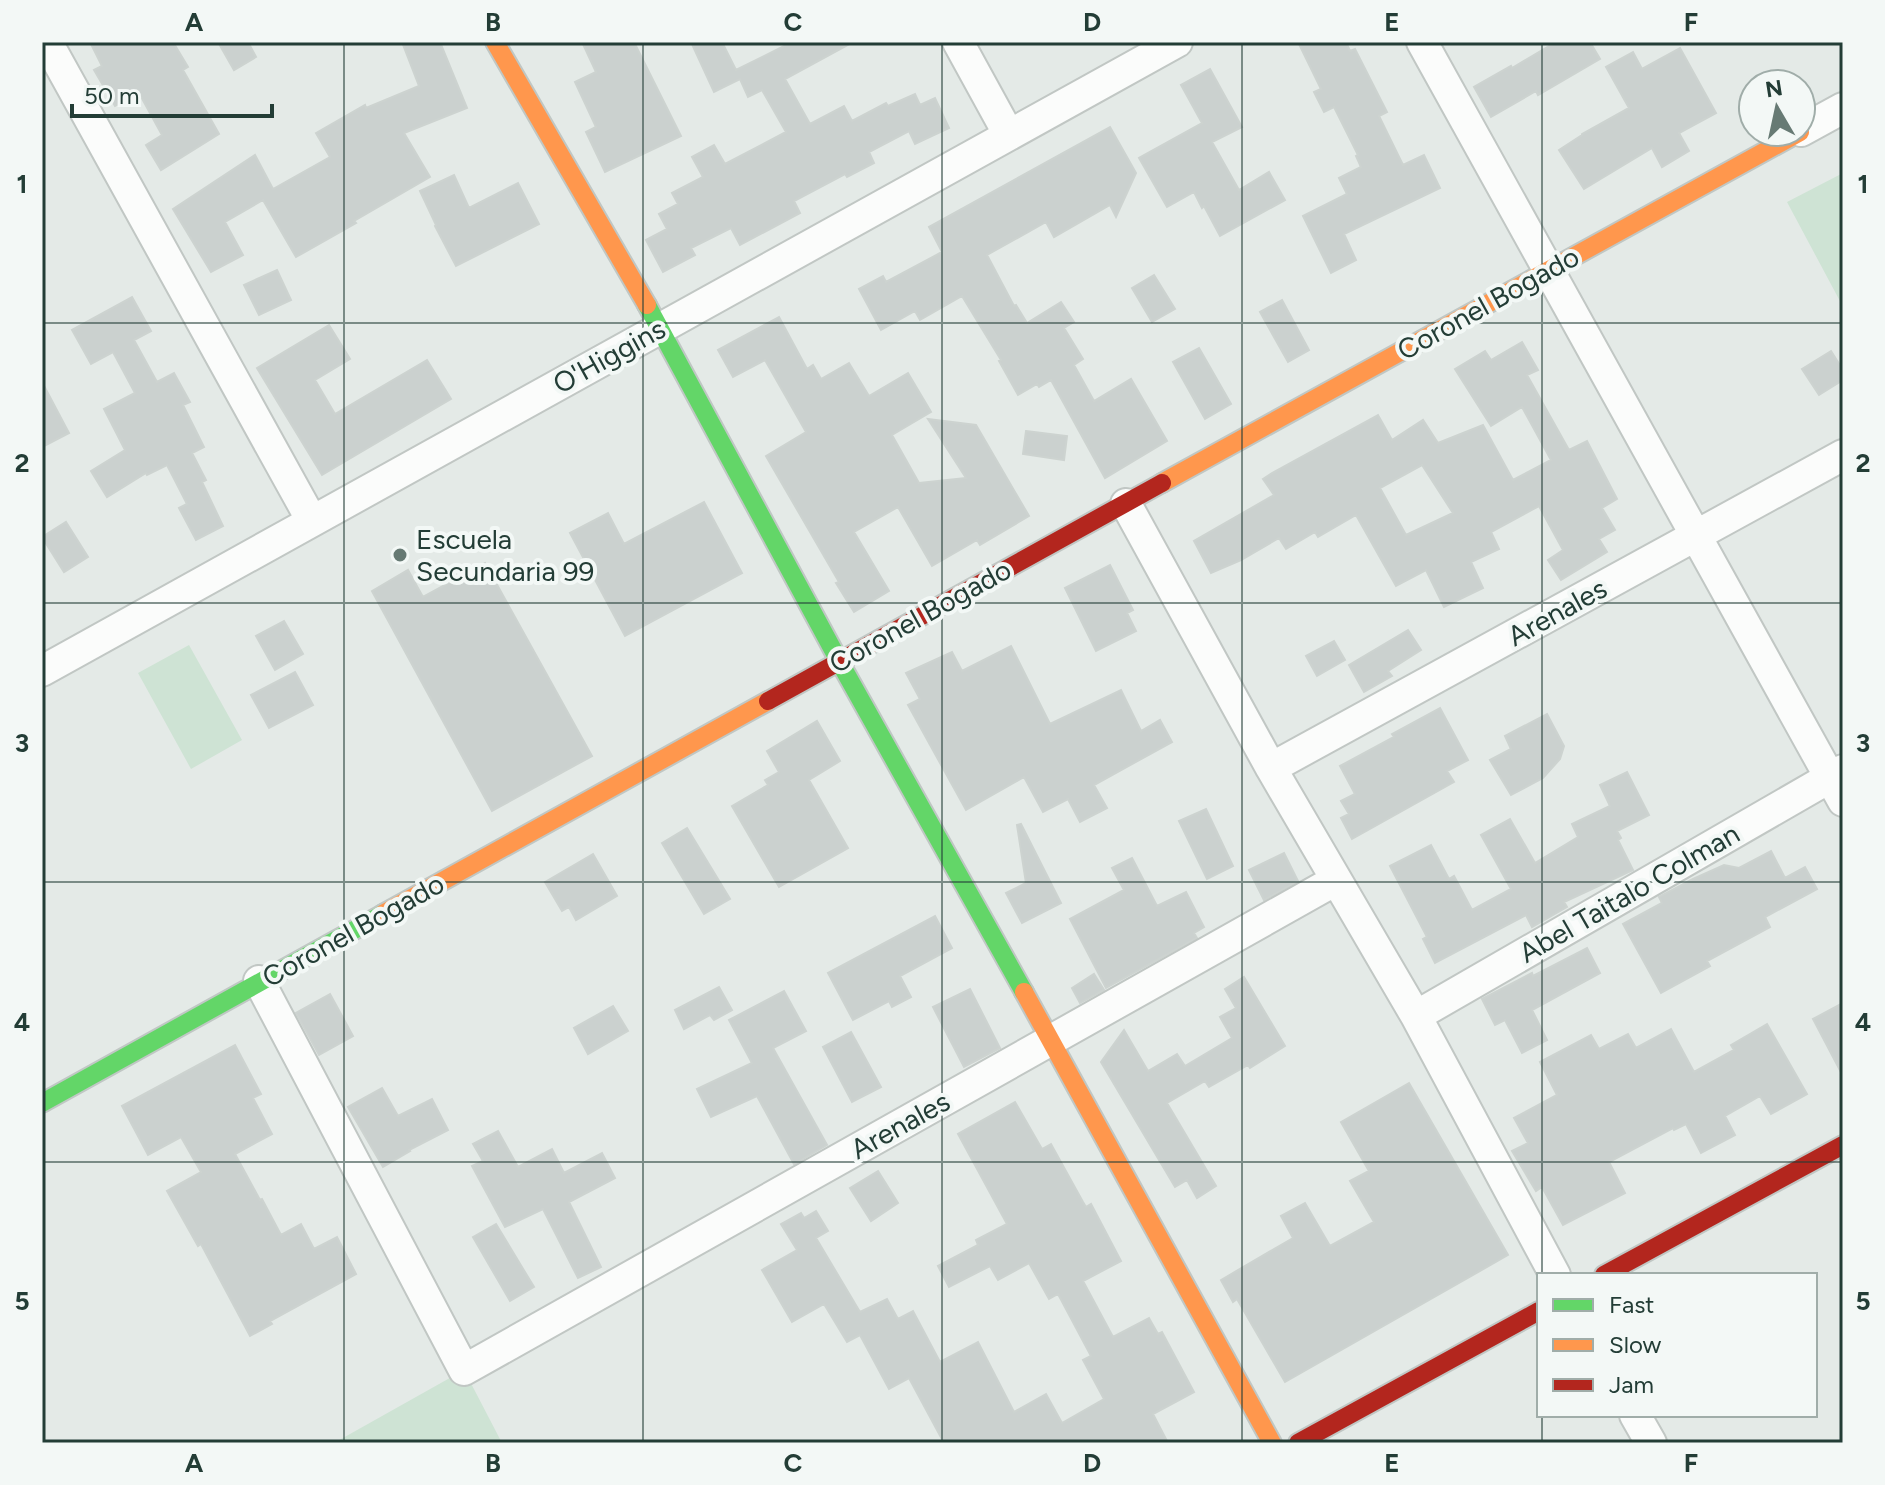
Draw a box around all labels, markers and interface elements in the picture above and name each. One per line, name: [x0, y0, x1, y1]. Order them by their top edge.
text: A: [185, 6, 204, 38]
text: B: [485, 6, 501, 38]
text: C: [784, 6, 803, 38]
text: D: [1083, 6, 1101, 38]
text: E: [1384, 6, 1400, 38]
text: F: [1684, 6, 1698, 38]
scale bar: [72, 68, 272, 118]
north arrow: [1737, 68, 1817, 148]
text: N: [1763, 74, 1784, 103]
text: 50 m: [84, 81, 140, 110]
text: 1: [17, 168, 27, 200]
text: 1: [1858, 168, 1868, 200]
street label: Coronel Bogado: [1391, 239, 1585, 367]
street label: O'Higgins: [547, 311, 671, 401]
text: 2: [14, 447, 30, 479]
text: 2: [1855, 447, 1871, 479]
place label: Escuela Secundaria 99: [416, 522, 594, 588]
marker: Escuela Secundaria 99: [391, 546, 409, 564]
street label: Coronel Bogado: [823, 552, 1017, 680]
street label: Arenales: [1501, 571, 1613, 653]
text: 3: [15, 727, 29, 759]
text: 3: [1856, 727, 1870, 759]
street label: Abel Taitalo Colman: [1513, 816, 1745, 970]
street label: Coronel Bogado: [256, 866, 450, 994]
text: 4: [14, 1006, 30, 1038]
text: 4: [1855, 1006, 1871, 1038]
street label: Arenales: [844, 1084, 956, 1166]
legend: [1537, 1273, 1817, 1417]
text: 5: [14, 1285, 30, 1317]
text: 5: [1855, 1285, 1871, 1317]
text: Fast: [1609, 1290, 1654, 1319]
text: Slow: [1609, 1330, 1662, 1359]
text: Jam: [1609, 1370, 1654, 1399]
text: A: [185, 1447, 204, 1479]
text: B: [485, 1447, 501, 1479]
text: C: [784, 1447, 803, 1479]
text: D: [1083, 1447, 1101, 1479]
text: E: [1384, 1447, 1400, 1479]
text: F: [1684, 1447, 1698, 1479]

